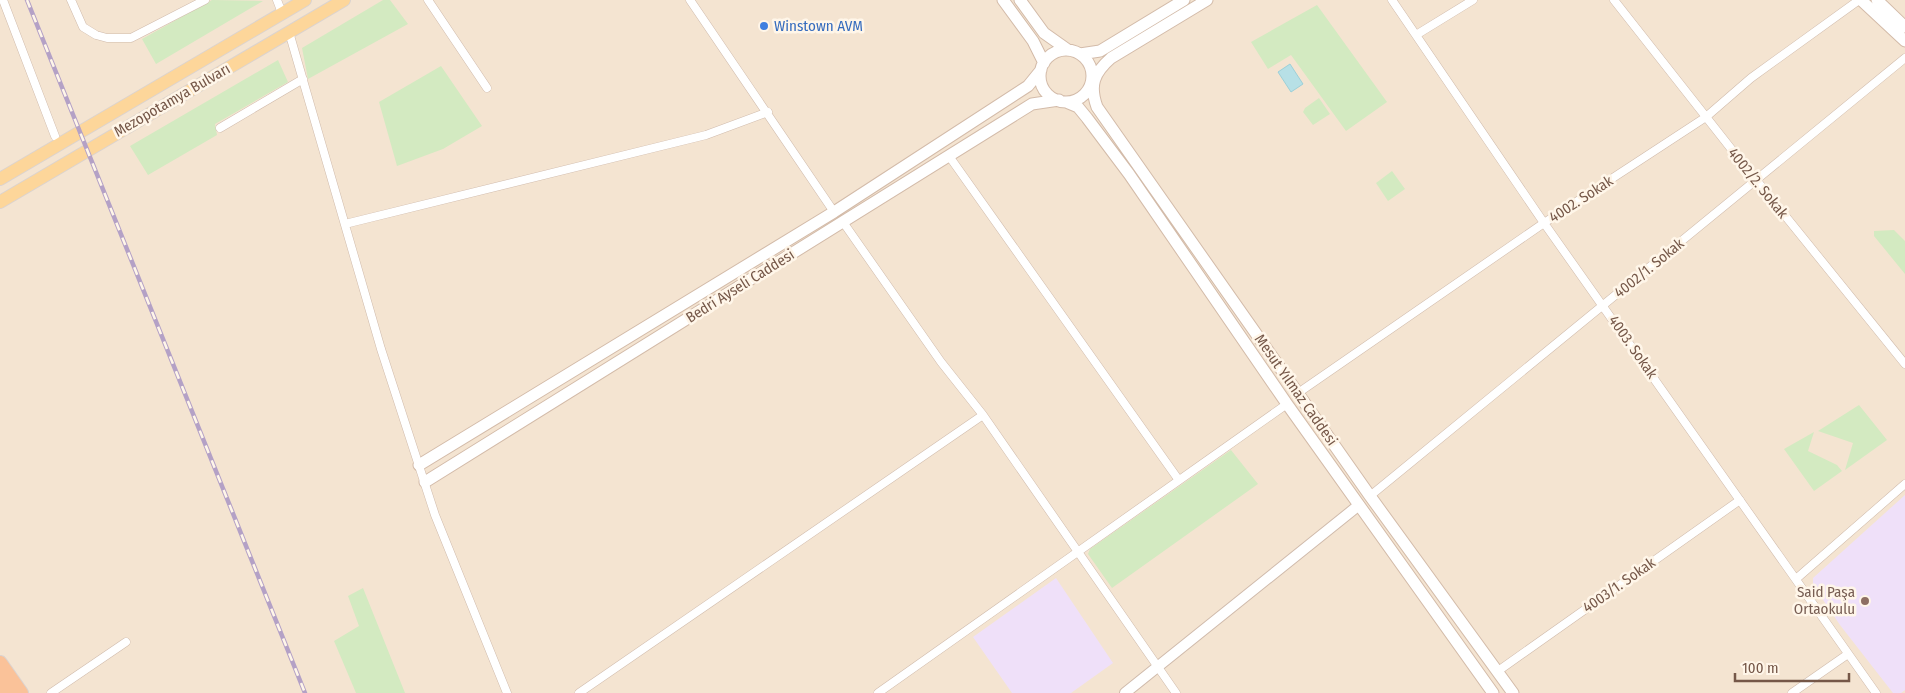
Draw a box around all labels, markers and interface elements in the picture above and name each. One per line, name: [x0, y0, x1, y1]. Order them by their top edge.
place label: Winstown AVM: [774, 17, 863, 35]
marker: Winstown AVM: [758, 20, 770, 32]
street label: Mezopotamya Bulvarı: [111, 59, 233, 141]
street label: 4002/2. Sokak: [1724, 144, 1792, 222]
street label: 4002. Sokak: [1546, 172, 1616, 226]
street label: 4002/1. Sokak: [1611, 234, 1687, 302]
street label: Bedri Ayseli Caddesi: [683, 245, 797, 327]
street label: 4003. Sokak: [1605, 312, 1661, 382]
street label: Mesut Yılmaz Caddesi: [1251, 331, 1341, 449]
street label: 4003/1. Sokak: [1579, 553, 1659, 617]
place label: Said Paşa Ortaokulu: [1794, 583, 1855, 618]
marker: Said Paşa Ortaokulu: [1859, 595, 1871, 607]
scale bar: [1735, 650, 1849, 682]
text: 100 m: [1742, 659, 1779, 677]

